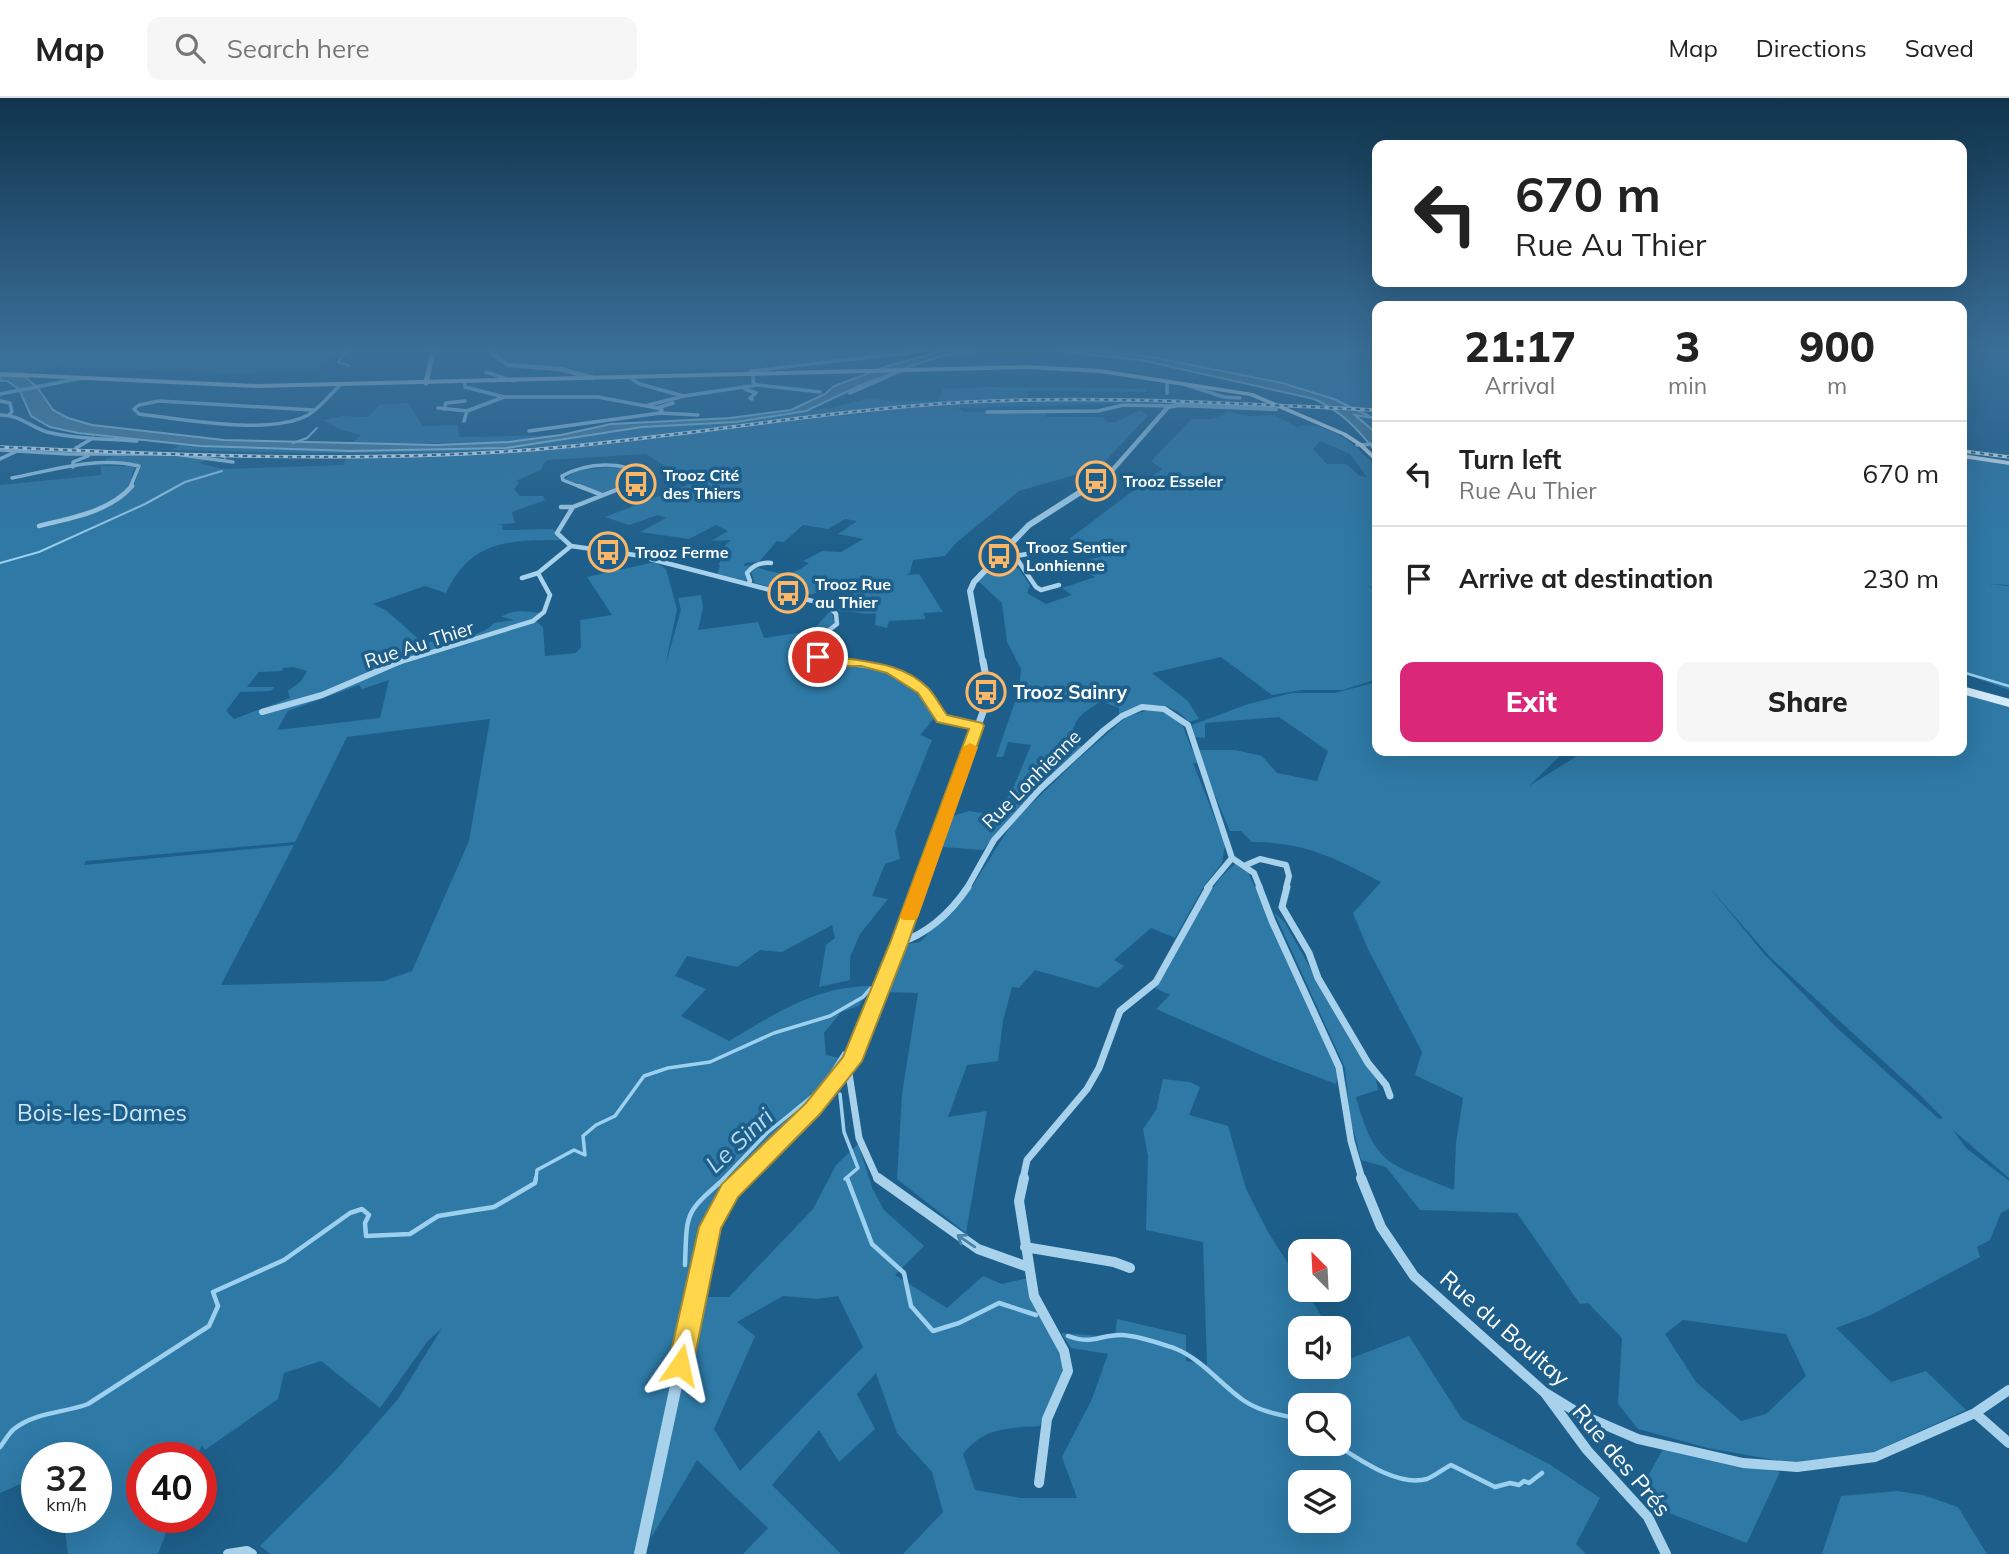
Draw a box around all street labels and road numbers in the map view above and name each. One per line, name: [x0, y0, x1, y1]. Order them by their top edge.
street label: Rue Au Thier: [361, 615, 477, 673]
street label: Rue Lonhienne: [976, 724, 1086, 834]
street label: Rue du Boultay: [1434, 1264, 1576, 1392]
street label: Rue des Prés: [1566, 1398, 1678, 1522]

